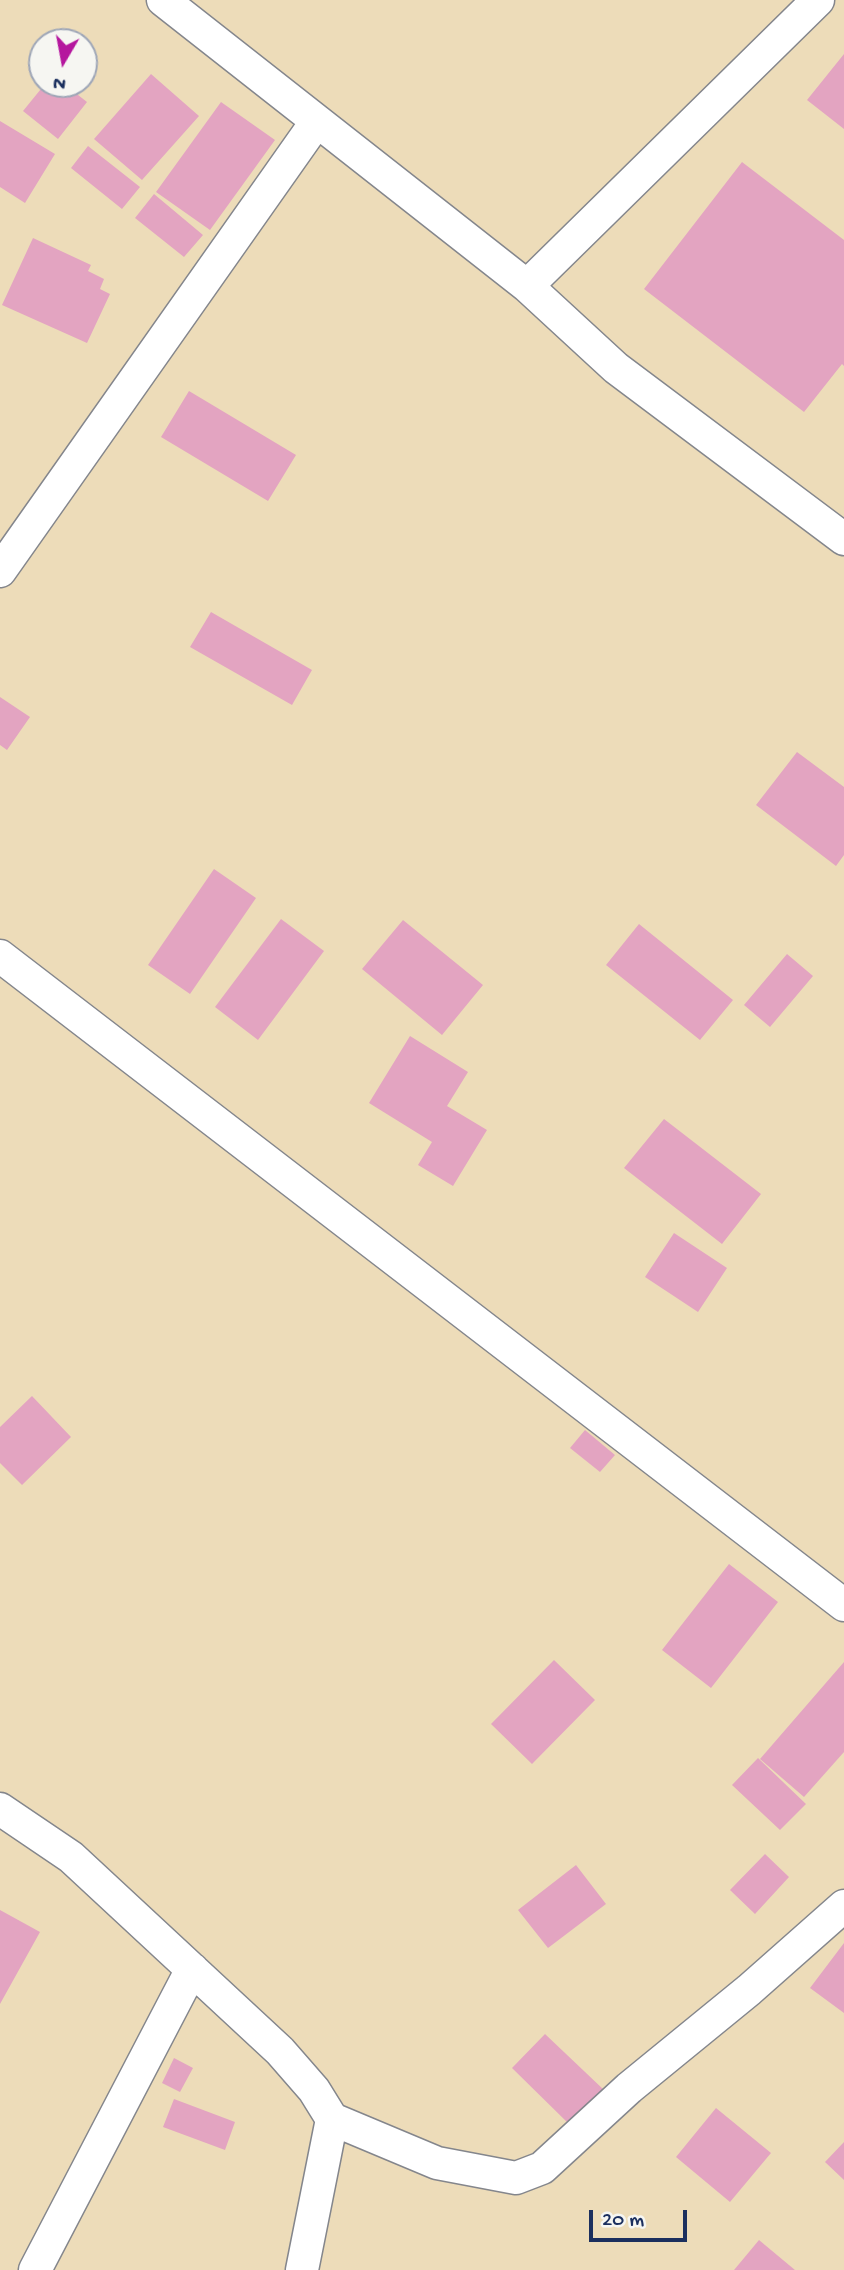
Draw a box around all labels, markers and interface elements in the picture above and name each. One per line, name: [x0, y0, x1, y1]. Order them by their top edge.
north arrow: [28, 28, 98, 98]
text: N: [52, 70, 68, 95]
scale bar: [592, 2196, 690, 2240]
text: 20 m: [602, 2209, 644, 2234]

